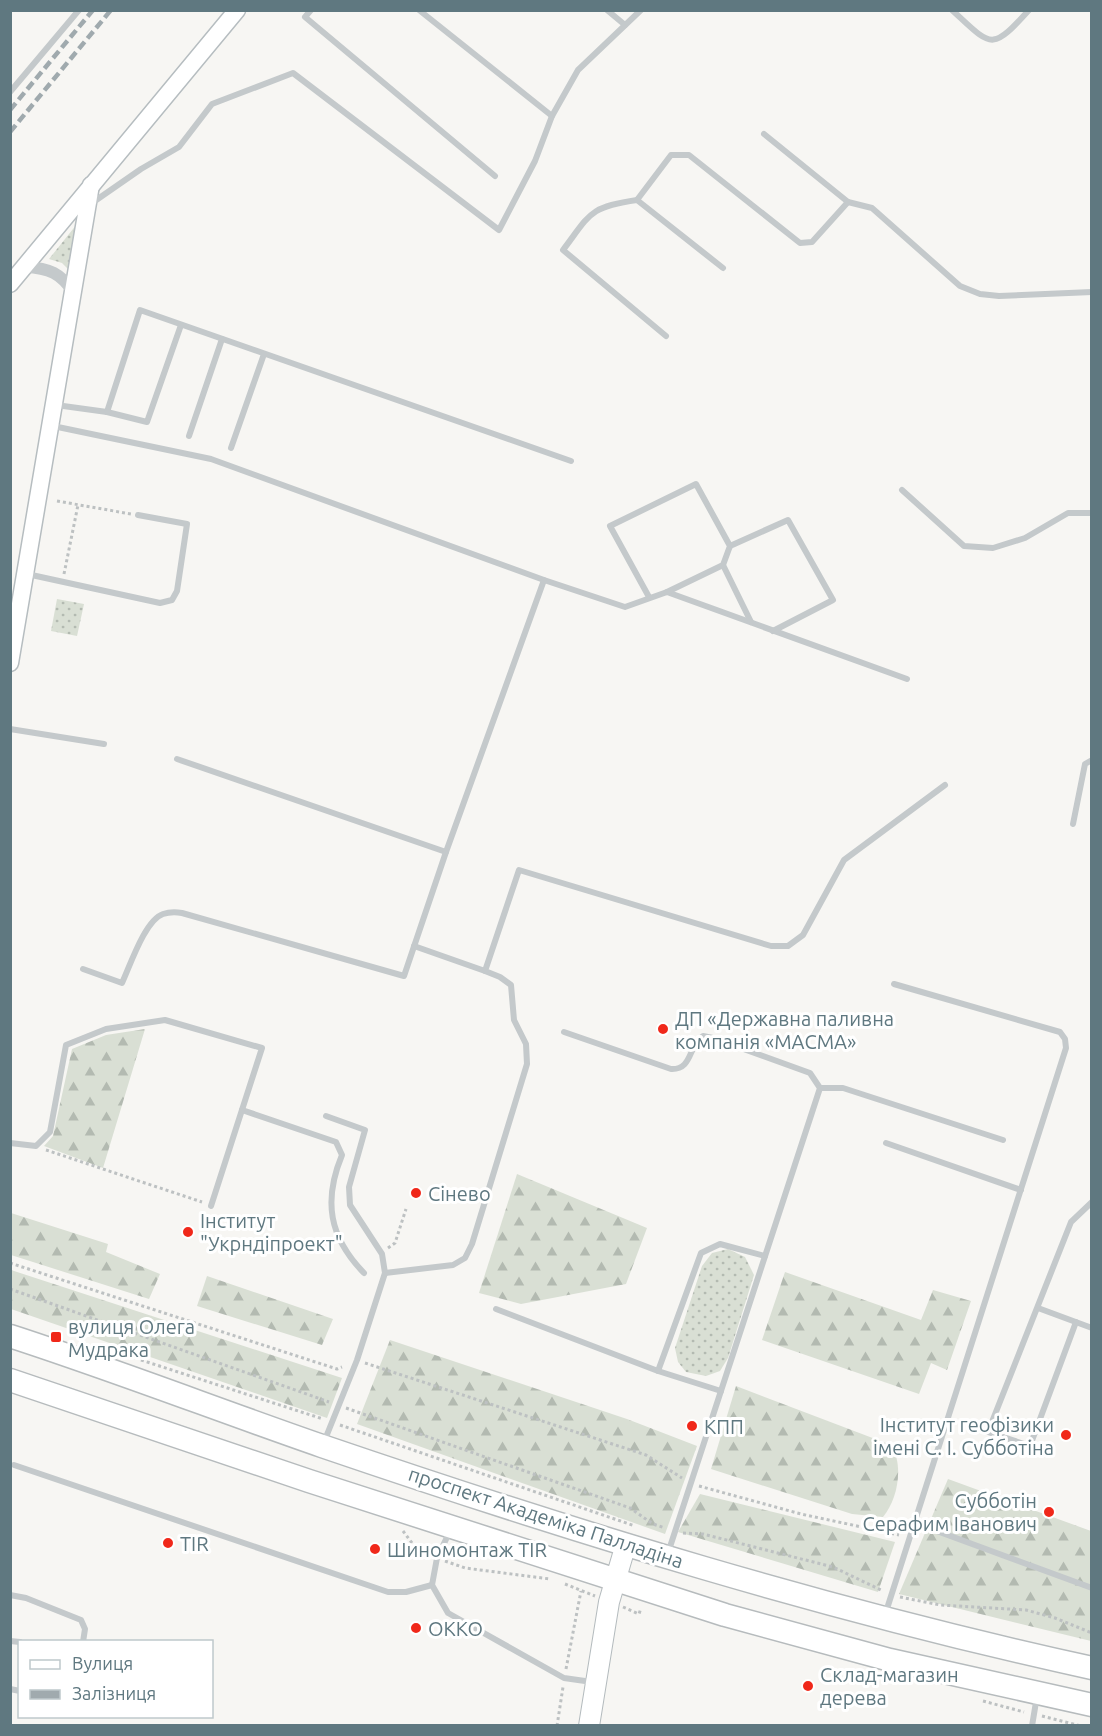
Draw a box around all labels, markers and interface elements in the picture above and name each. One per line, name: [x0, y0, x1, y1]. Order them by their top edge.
place label: ДП «Державна паливна компанія «МАСМА»: [675, 1007, 894, 1053]
marker: ДП «Державна паливна компанія «МАСМА»: [656, 1022, 670, 1036]
place label: Сінево: [428, 1182, 491, 1205]
marker: Сінево: [409, 1186, 423, 1200]
place label: Інститут "Укрндіпроект": [200, 1209, 343, 1255]
marker: Інститут "Укрндіпроект": [181, 1225, 195, 1239]
place label: вулиця Олега Мудрака: [68, 1315, 195, 1361]
marker: вулиця Олега Мудрака: [49, 1330, 63, 1344]
place label: Інститут геофізики імені С. І. Субботіна: [873, 1413, 1054, 1459]
place label: КПП: [704, 1415, 744, 1438]
marker: КПП: [685, 1419, 699, 1433]
marker: Інститут геофізики імені С. І. Субботіна: [1059, 1428, 1073, 1442]
street label: проспект Академіка Палладіна: [406, 1462, 686, 1572]
place label: Субботін Серафим Іванович: [862, 1489, 1037, 1535]
marker: Субботін Серафим Іванович: [1042, 1505, 1056, 1519]
place label: TIR: [180, 1532, 209, 1555]
marker: TIR: [161, 1536, 175, 1550]
place label: Шиномонтаж TIR: [387, 1538, 547, 1561]
marker: Шиномонтаж TIR: [368, 1542, 382, 1556]
place label: ОККО: [428, 1617, 483, 1640]
marker: ОККО: [409, 1621, 423, 1635]
legend: [18, 1640, 213, 1718]
text: Вулиця: [72, 1653, 133, 1673]
place label: Склад-магазин дерева: [820, 1663, 959, 1709]
marker: Склад-магазин дерева: [801, 1679, 815, 1693]
text: Залізниця: [72, 1683, 156, 1703]

